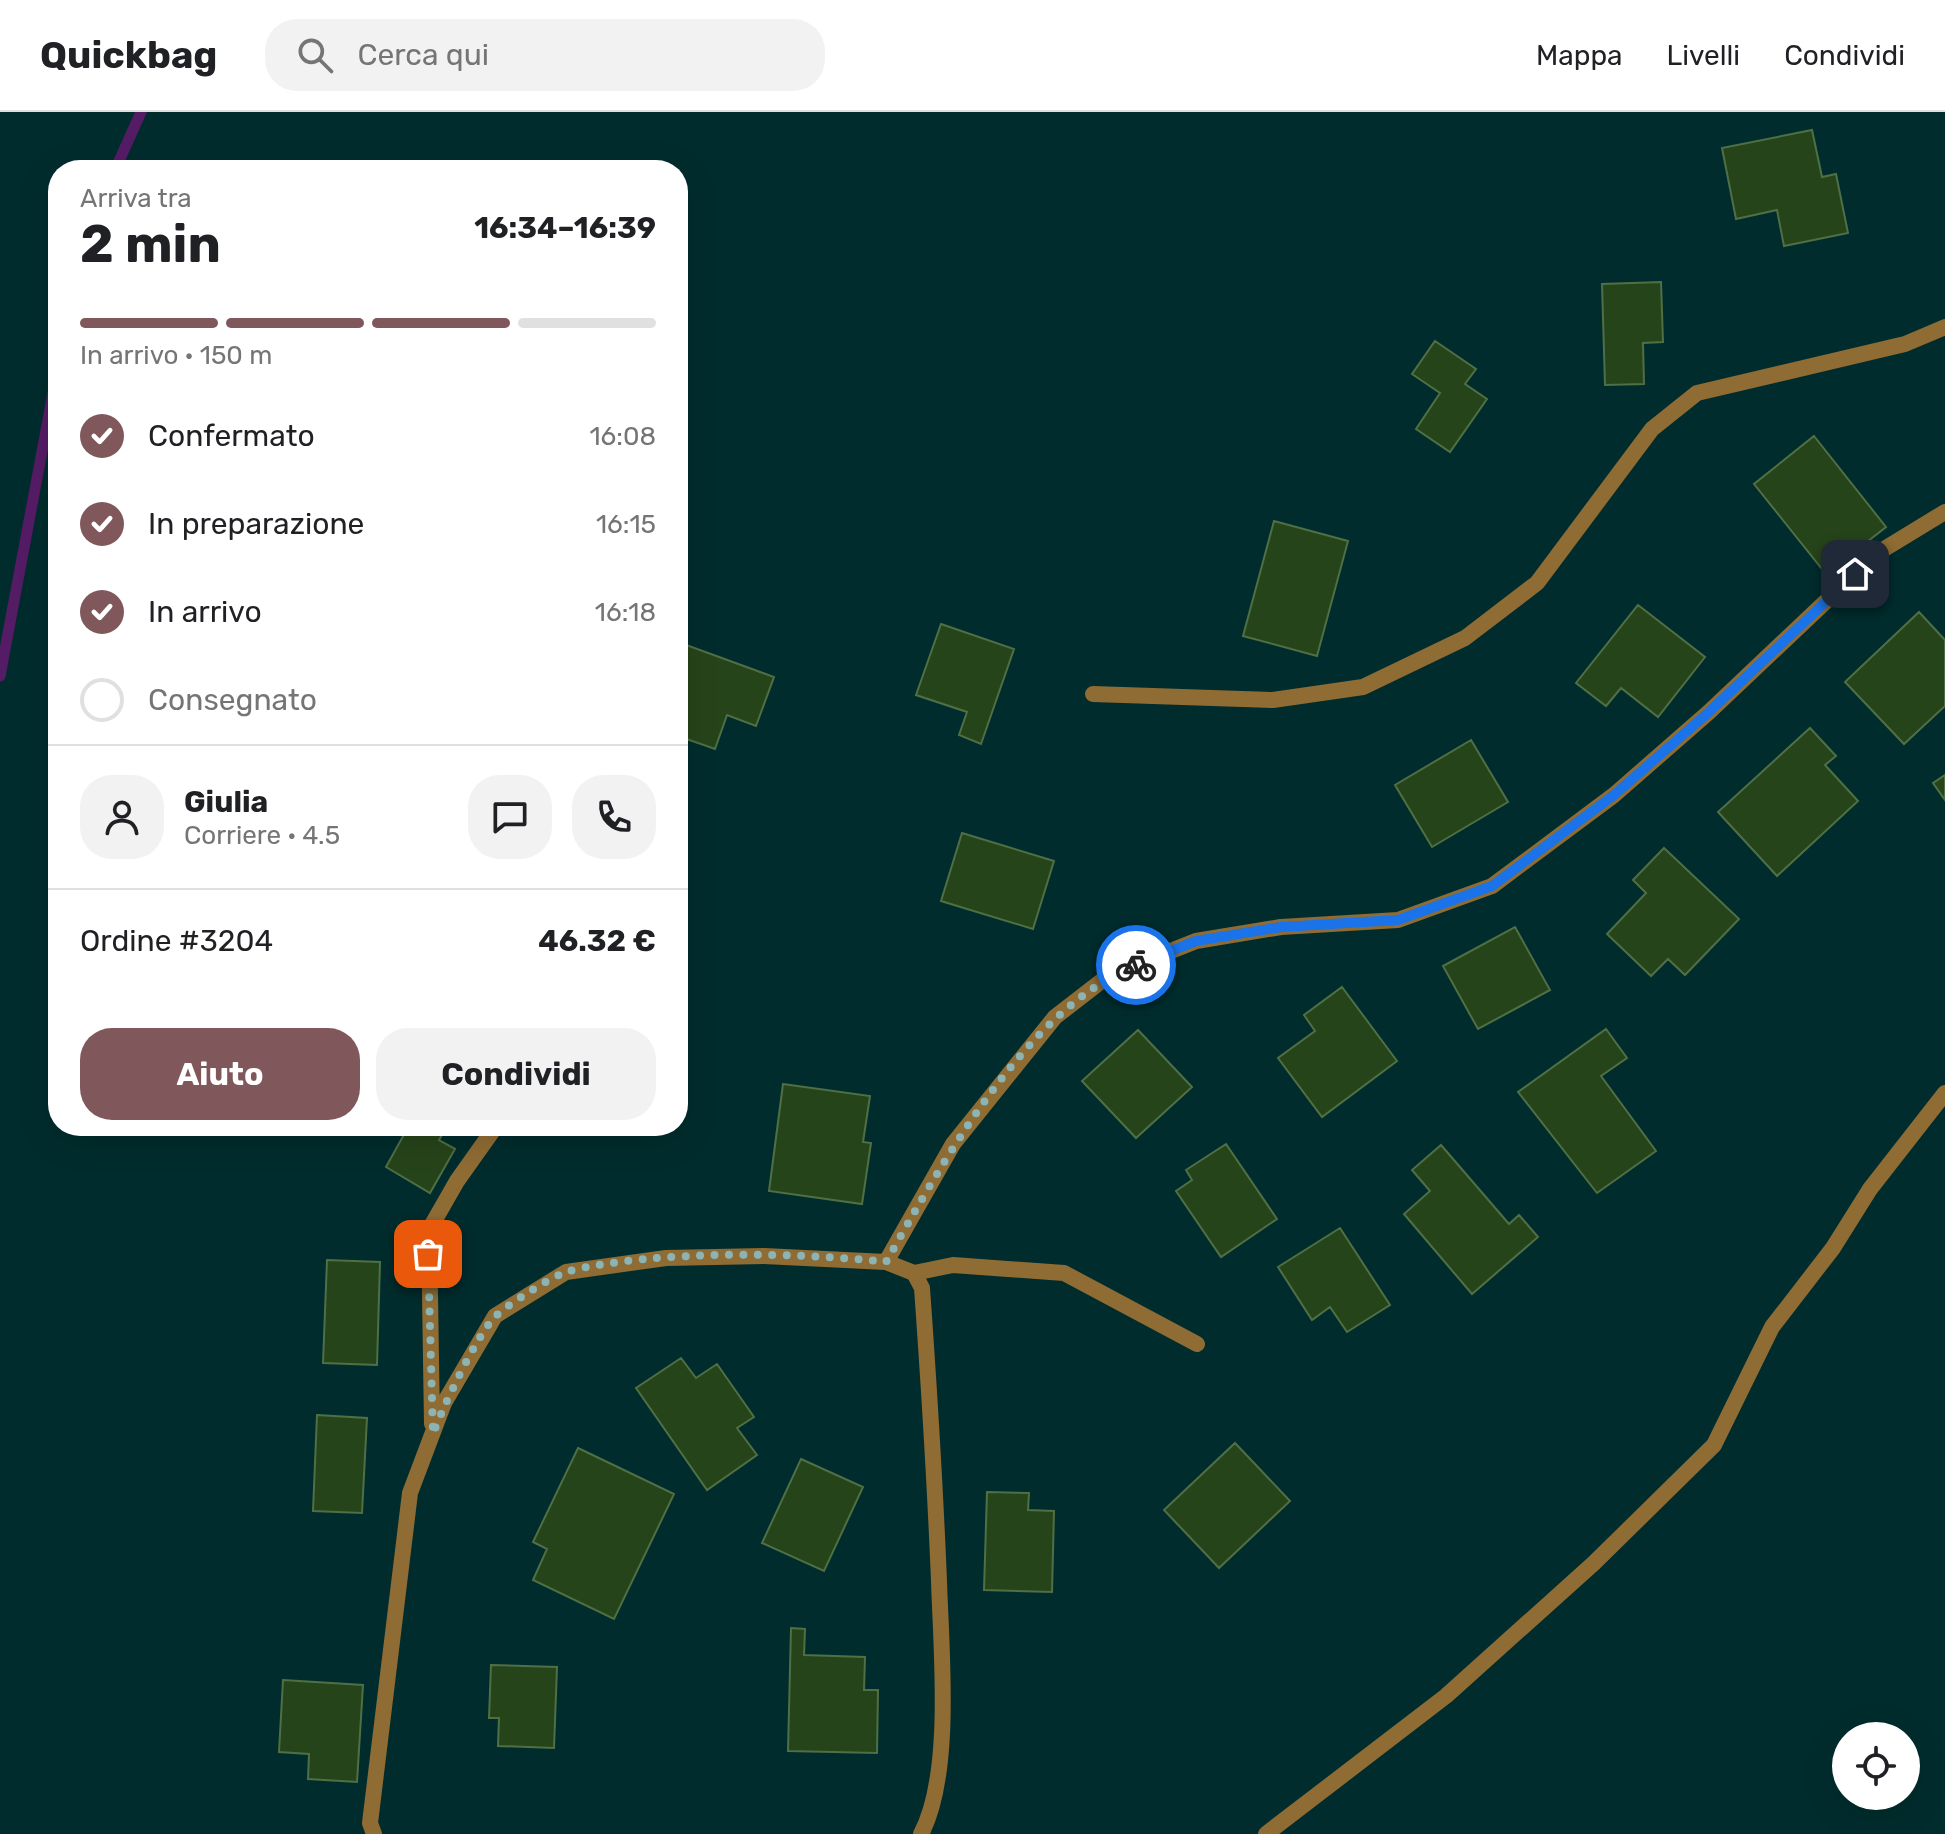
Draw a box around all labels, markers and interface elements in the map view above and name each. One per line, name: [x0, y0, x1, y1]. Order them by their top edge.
search box: [265, 19, 825, 91]
text: Quickbag: [40, 32, 217, 78]
icon: search: [293, 33, 337, 77]
text: Cerca qui: [357, 37, 489, 73]
text: Mappa: [1536, 39, 1623, 72]
text: Livelli: [1667, 39, 1740, 72]
text: Condividi: [1784, 39, 1905, 72]
text: Arriva tra: [80, 183, 192, 214]
text: 16:34–16:39: [474, 210, 656, 246]
text: 2 min: [80, 213, 221, 275]
text: In arrivo · 150 m: [80, 340, 272, 371]
icon: check: [80, 414, 124, 458]
text: Confermato: [148, 418, 315, 454]
text: 16:08: [589, 421, 656, 452]
icon: check: [80, 502, 124, 546]
text: In preparazione: [148, 506, 364, 542]
text: 16:15: [596, 509, 656, 540]
pin: [1821, 540, 1889, 608]
icon: home: [1833, 552, 1877, 596]
icon: check: [80, 590, 124, 634]
text: In arrivo: [148, 594, 262, 630]
text: 16:18: [595, 597, 656, 628]
text: Consegnato: [148, 682, 317, 718]
button: person: [80, 775, 164, 859]
button: chat: [468, 775, 552, 859]
button: phone: [572, 775, 656, 859]
text: Giulia: [184, 784, 268, 820]
text: Corriere · 4.5: [184, 820, 340, 851]
text: Ordine #3204: [80, 923, 273, 959]
text: 46.32 €: [538, 923, 656, 959]
courier: [1096, 925, 1176, 1005]
icon: bike: [1114, 943, 1158, 987]
button: Aiuto: [80, 1028, 360, 1120]
button: Condividi: [376, 1028, 656, 1120]
pin: [394, 1220, 462, 1288]
icon: bag: [406, 1232, 450, 1276]
map controls: [1832, 1722, 1920, 1810]
button: locate: [1832, 1722, 1920, 1810]

